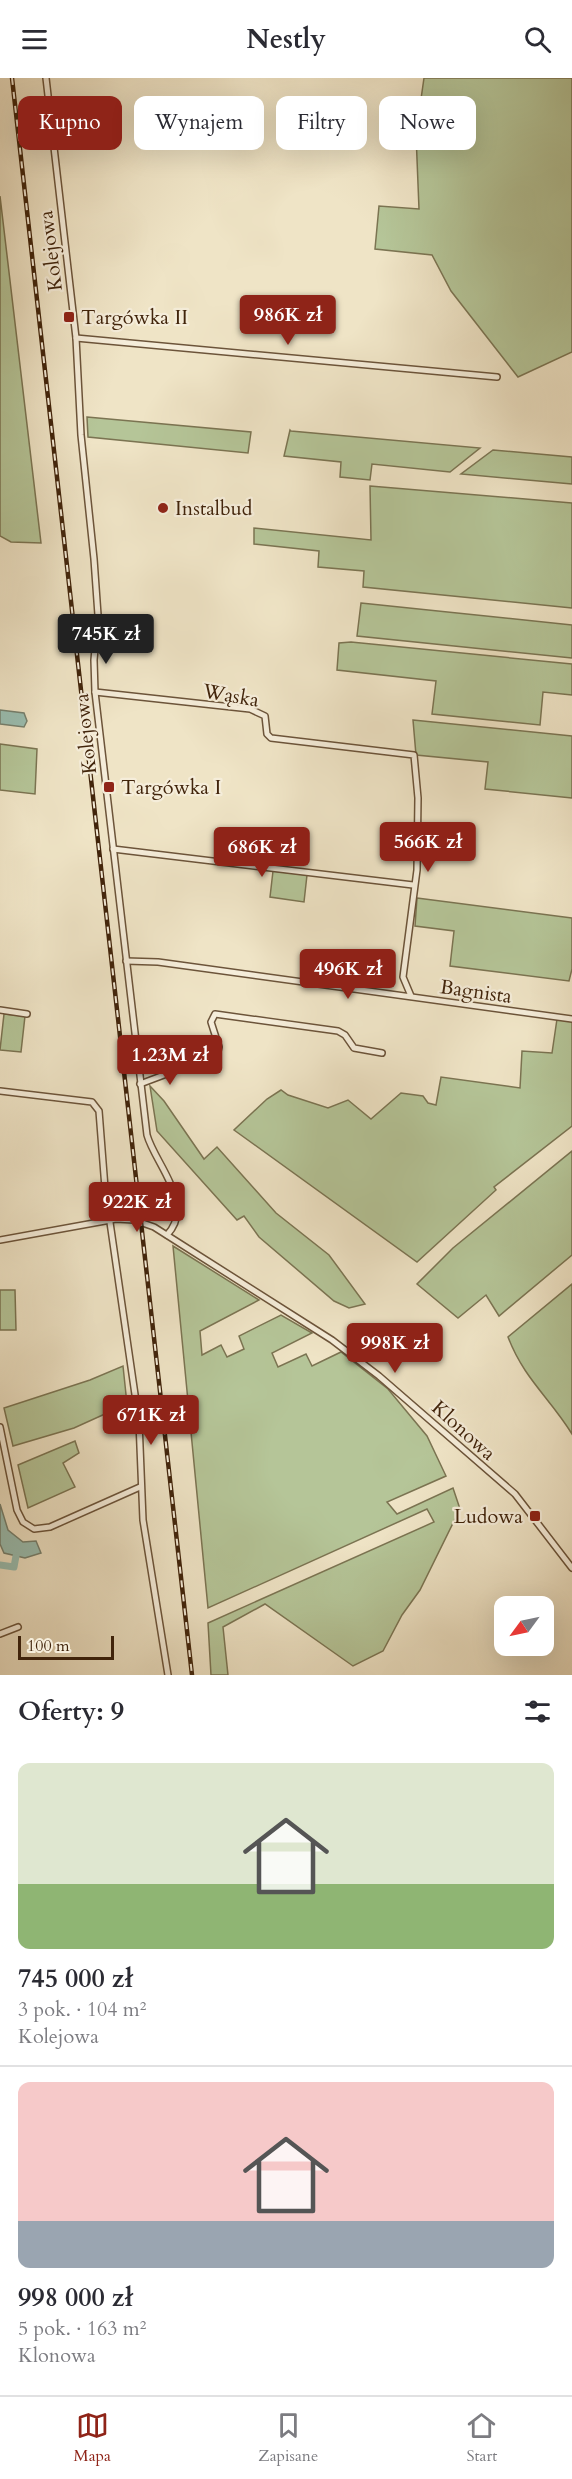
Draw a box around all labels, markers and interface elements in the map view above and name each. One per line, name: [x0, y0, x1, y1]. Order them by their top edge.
text: Nestly: [246, 21, 326, 58]
icon: menu: [18, 23, 51, 56]
icon: search: [521, 23, 554, 56]
chip: Kupno: [18, 96, 122, 150]
chip: Wynajem: [134, 96, 264, 150]
chip: Filtry: [276, 96, 367, 150]
chip: Nowe: [379, 96, 476, 150]
street label: Kolejowa: [32, 209, 69, 293]
pin: 986K zł: [233, 295, 343, 346]
text: 986K zł: [254, 301, 322, 328]
place label: Targówka II: [81, 304, 188, 331]
marker: Targówka II: [62, 310, 76, 324]
place label: Instalbud: [175, 495, 253, 522]
marker: Instalbud: [156, 501, 170, 515]
pin: 745K zł: [51, 614, 161, 665]
text: 745K zł: [72, 620, 140, 647]
street label: Wąska: [200, 677, 261, 714]
street label: Kolejowa: [68, 692, 103, 776]
place label: Targówka I: [121, 774, 221, 801]
marker: Targówka I: [102, 780, 116, 794]
pin: 566K zł: [373, 822, 483, 873]
pin: 686K zł: [207, 827, 317, 878]
text: 566K zł: [394, 828, 462, 855]
text: 686K zł: [228, 833, 296, 860]
pin: 496K zł: [293, 949, 403, 1000]
text: 496K zł: [314, 955, 382, 982]
street label: Bagnista: [438, 973, 514, 1010]
pin: 1.23M zł: [108, 1035, 232, 1086]
text: 1.23M zł: [131, 1041, 209, 1068]
pin: 922K zł: [82, 1182, 192, 1233]
text: 922K zł: [103, 1188, 171, 1215]
pin: 998K zł: [340, 1323, 450, 1374]
text: 998K zł: [361, 1329, 429, 1356]
street label: Klonowa: [426, 1394, 502, 1467]
pin: 671K zł: [96, 1395, 206, 1446]
text: 671K zł: [117, 1401, 185, 1428]
place label: Ludowa: [454, 1503, 523, 1530]
marker: Ludowa: [528, 1509, 542, 1523]
north arrow: [494, 1596, 554, 1656]
map controls: [494, 1596, 554, 1656]
scale bar: [18, 1633, 114, 1660]
text: 100 m: [27, 1635, 69, 1657]
text: Oferty: 9: [18, 1694, 124, 1729]
icon: filters: [521, 1695, 554, 1728]
icon: home: [232, 1802, 340, 1910]
text: 745 000 zł: [18, 1961, 133, 1996]
text: 3 pok. · 104 m²: [18, 1996, 146, 2023]
text: Kolejowa: [18, 2023, 99, 2050]
icon: home: [232, 2121, 340, 2229]
text: 998 000 zł: [18, 2280, 133, 2315]
text: 5 pok. · 163 m²: [18, 2315, 146, 2342]
text: Klonowa: [18, 2342, 96, 2369]
tab: Mapa: [74, 2409, 111, 2467]
tab: Zapisane: [258, 2409, 318, 2467]
tab: Start: [465, 2409, 498, 2467]

